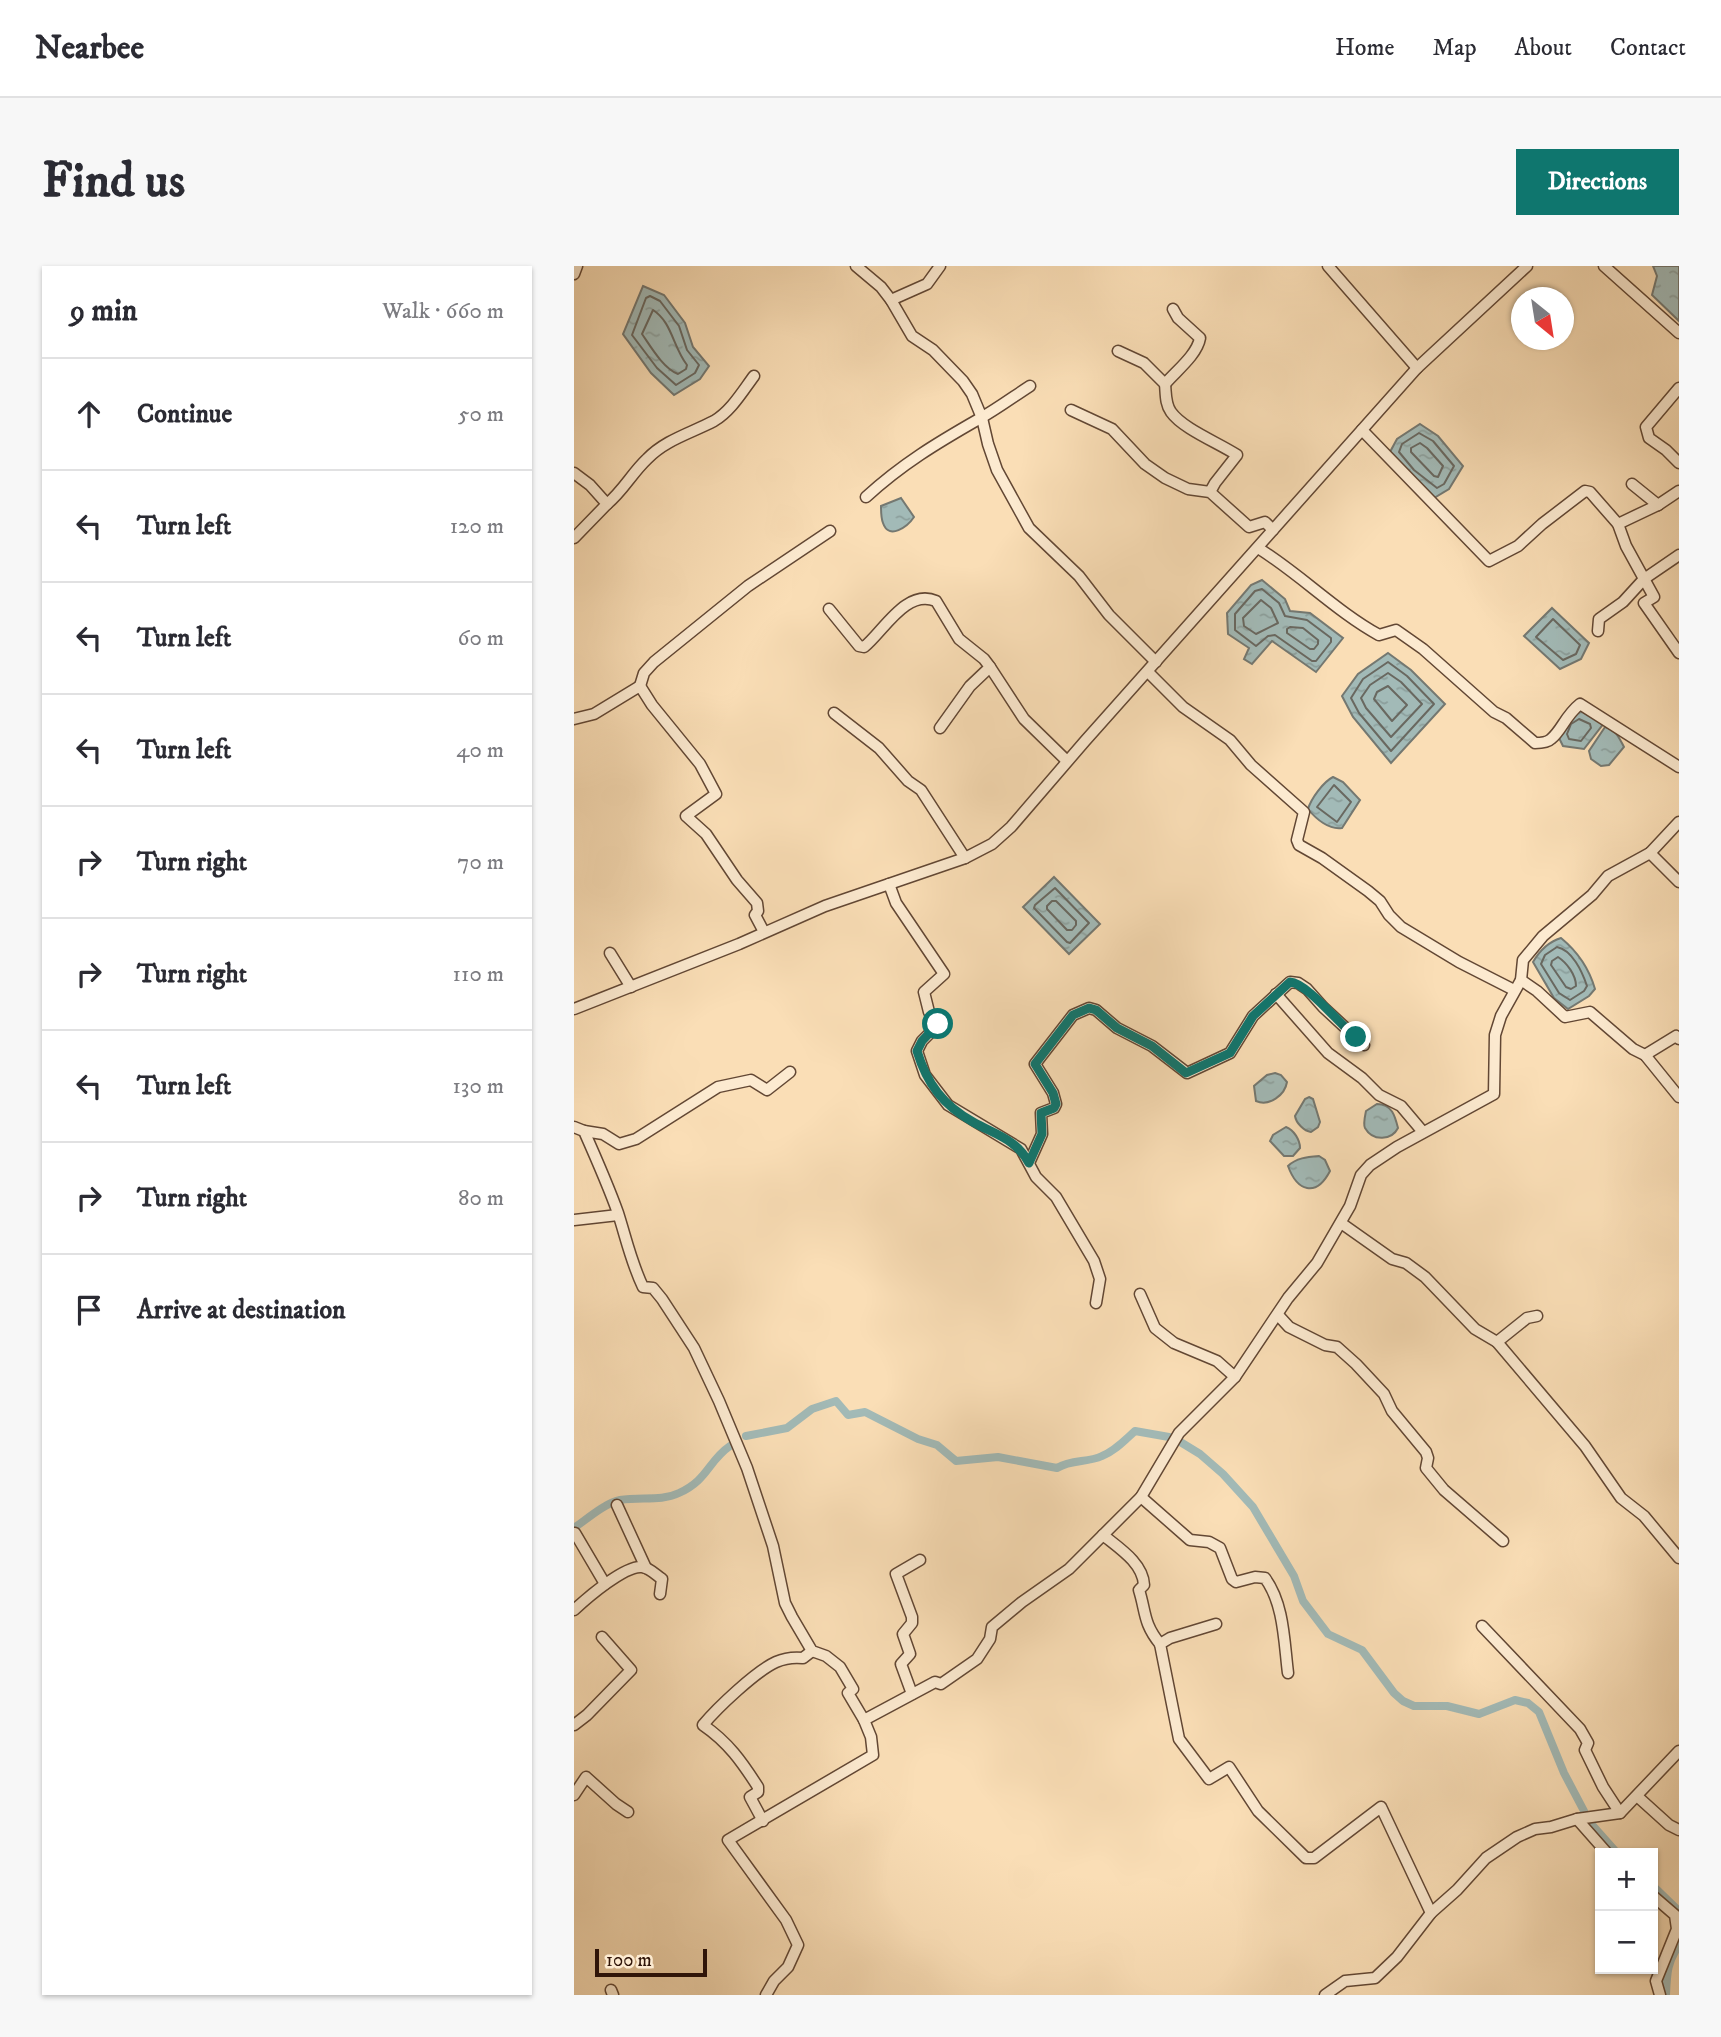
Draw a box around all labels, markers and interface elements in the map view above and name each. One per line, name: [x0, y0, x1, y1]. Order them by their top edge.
text: Nearbee: [35, 28, 144, 69]
text: Home: [1335, 33, 1394, 63]
text: Map: [1432, 33, 1477, 63]
text: About: [1515, 33, 1572, 63]
text: Contact: [1610, 33, 1686, 63]
button: Directions: [1516, 149, 1679, 215]
text: Find us: [42, 151, 185, 213]
north arrow: [1511, 287, 1574, 350]
text: 9 min: [70, 293, 137, 330]
text: Walk · 660 m: [382, 297, 504, 326]
icon: ahead: [70, 395, 108, 433]
text: Continue: [137, 398, 232, 431]
text: 50 m: [458, 400, 504, 429]
icon: left: [70, 507, 108, 545]
text: Turn left: [137, 510, 231, 543]
text: 120 m: [450, 512, 504, 541]
icon: left: [70, 619, 108, 657]
text: Turn left: [137, 622, 231, 655]
text: 60 m: [457, 624, 504, 653]
icon: left: [70, 731, 108, 769]
text: Turn left: [137, 734, 231, 767]
text: 40 m: [456, 736, 504, 765]
icon: right: [70, 843, 108, 881]
text: Turn right: [137, 846, 247, 879]
text: 70 m: [457, 848, 504, 877]
icon: right: [70, 955, 108, 993]
text: Turn right: [137, 958, 247, 991]
text: 110 m: [453, 960, 504, 989]
route start: [922, 1008, 953, 1039]
route end: [1340, 1021, 1371, 1052]
icon: left: [70, 1067, 108, 1105]
text: Turn left: [137, 1070, 231, 1103]
text: 130 m: [452, 1072, 504, 1101]
icon: right: [70, 1179, 108, 1217]
text: Turn right: [137, 1182, 247, 1215]
text: 80 m: [458, 1184, 504, 1213]
icon: arrive: [70, 1291, 108, 1329]
text: Arrive at destination: [137, 1294, 346, 1327]
map controls: [1595, 1848, 1658, 1974]
button: +: [1595, 1848, 1658, 1911]
button: −: [1595, 1911, 1658, 1974]
scale bar: [595, 1946, 707, 1978]
text: 100 m: [606, 1949, 652, 1972]

